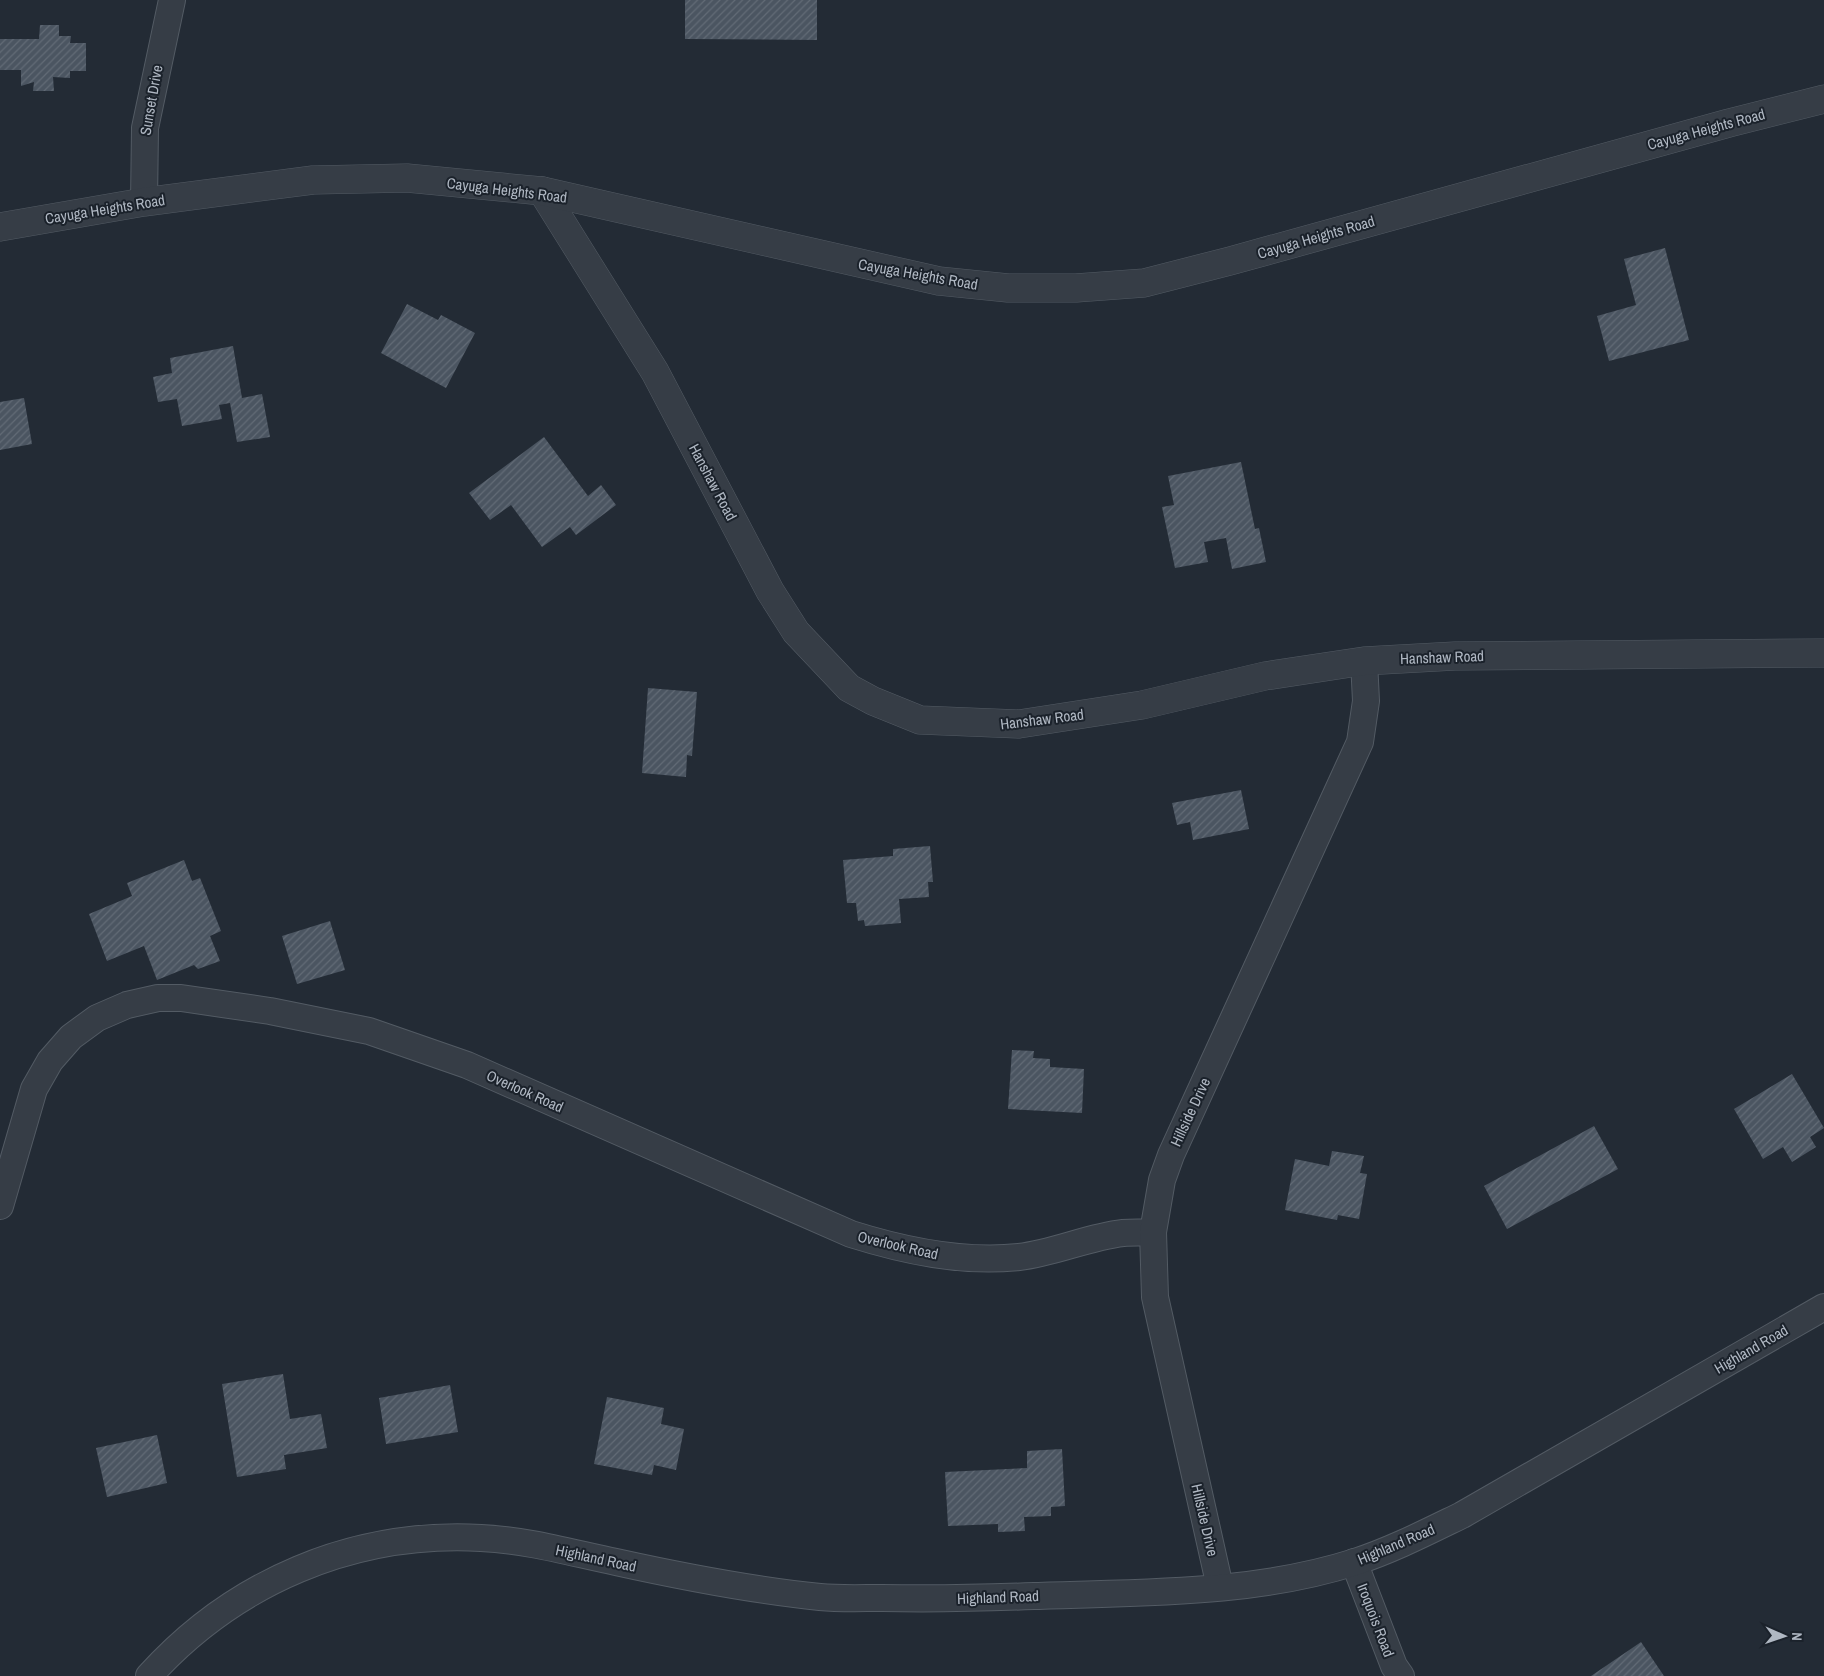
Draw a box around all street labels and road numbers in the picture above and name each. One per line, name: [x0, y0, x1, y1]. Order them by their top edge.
street label: Sunset Drive: [134, 63, 168, 137]
street label: Cayuga Heights Road: [1645, 103, 1767, 155]
street label: Cayuga Heights Road: [446, 172, 568, 208]
street label: Cayuga Heights Road: [44, 189, 166, 229]
street label: Cayuga Heights Road: [1255, 210, 1377, 264]
street label: Cayuga Heights Road: [857, 253, 979, 295]
street label: Hanshaw Road: [684, 440, 742, 524]
street label: Hanshaw Road: [1400, 645, 1484, 669]
street label: Hanshaw Road: [999, 703, 1085, 735]
street label: Overlook Road: [483, 1065, 567, 1117]
street label: Hillside Drive: [1165, 1074, 1215, 1150]
street label: Overlook Road: [856, 1226, 940, 1264]
street label: Highland Road: [1710, 1319, 1792, 1379]
street label: Hillside Drive: [1186, 1482, 1224, 1558]
street label: Highland Road: [1354, 1518, 1438, 1570]
street label: Highland Road: [554, 1539, 638, 1577]
street label: Iroquois Road: [1352, 1580, 1400, 1660]
street label: Highland Road: [957, 1585, 1039, 1609]

